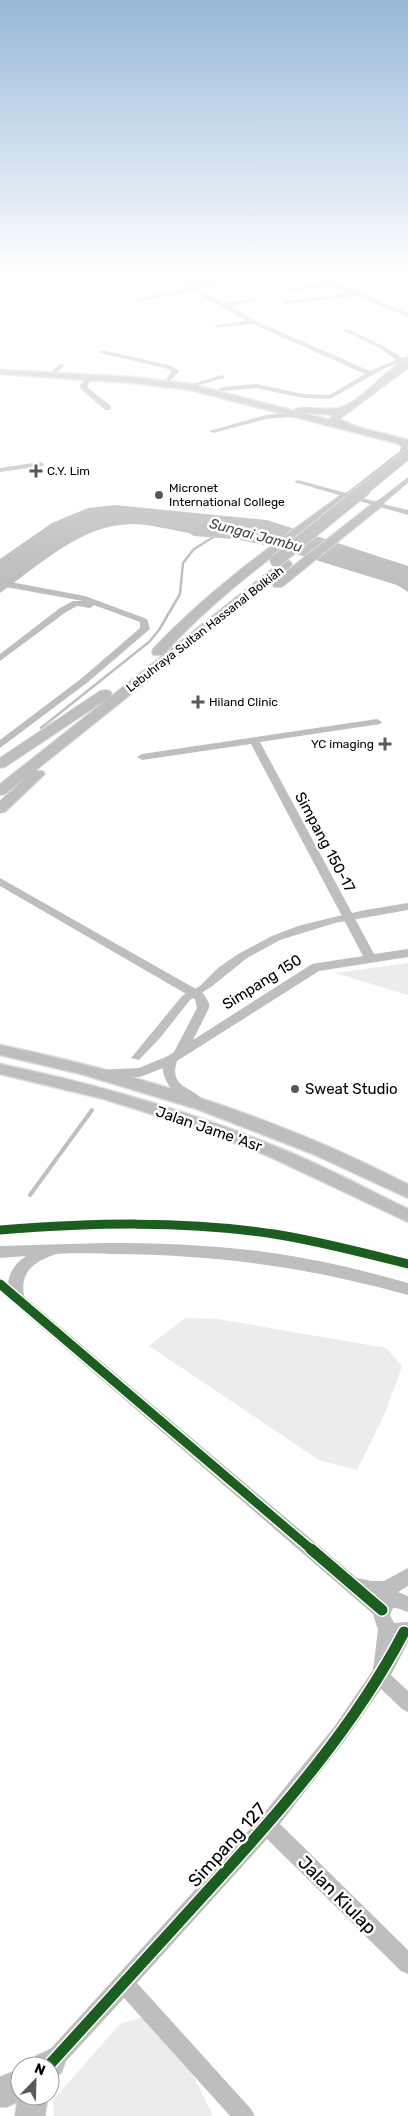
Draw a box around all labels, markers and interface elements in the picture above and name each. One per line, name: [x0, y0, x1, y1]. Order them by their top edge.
marker: C.Y. Lim: [29, 464, 43, 478]
place label: C.Y. Lim: [47, 464, 90, 478]
place label: Micronet International College: [169, 481, 285, 509]
marker: Micronet International College: [153, 489, 165, 501]
water label: Sungai Jambu: [208, 515, 305, 556]
street label: Lebuhraya Sultan Hassanal Bolkiah: [124, 563, 286, 695]
marker: Hiland Clinic: [191, 695, 205, 709]
place label: Hiland Clinic: [209, 695, 278, 709]
place label: YC imaging: [311, 737, 374, 751]
marker: YC imaging: [378, 737, 392, 751]
street label: Simpang 150-17: [291, 789, 359, 895]
street label: Simpang 150: [219, 950, 305, 1014]
place label: Sweat Studio: [305, 1080, 398, 1098]
marker: Sweat Studio: [289, 1083, 301, 1095]
street label: Jalan Jame 'Asr: [153, 1102, 265, 1156]
street label: Simpang 127: [183, 1798, 271, 1892]
street label: Jalan Kiulap: [293, 1851, 381, 1939]
north arrow: [10, 2056, 60, 2106]
text: N: [32, 2060, 48, 2079]

